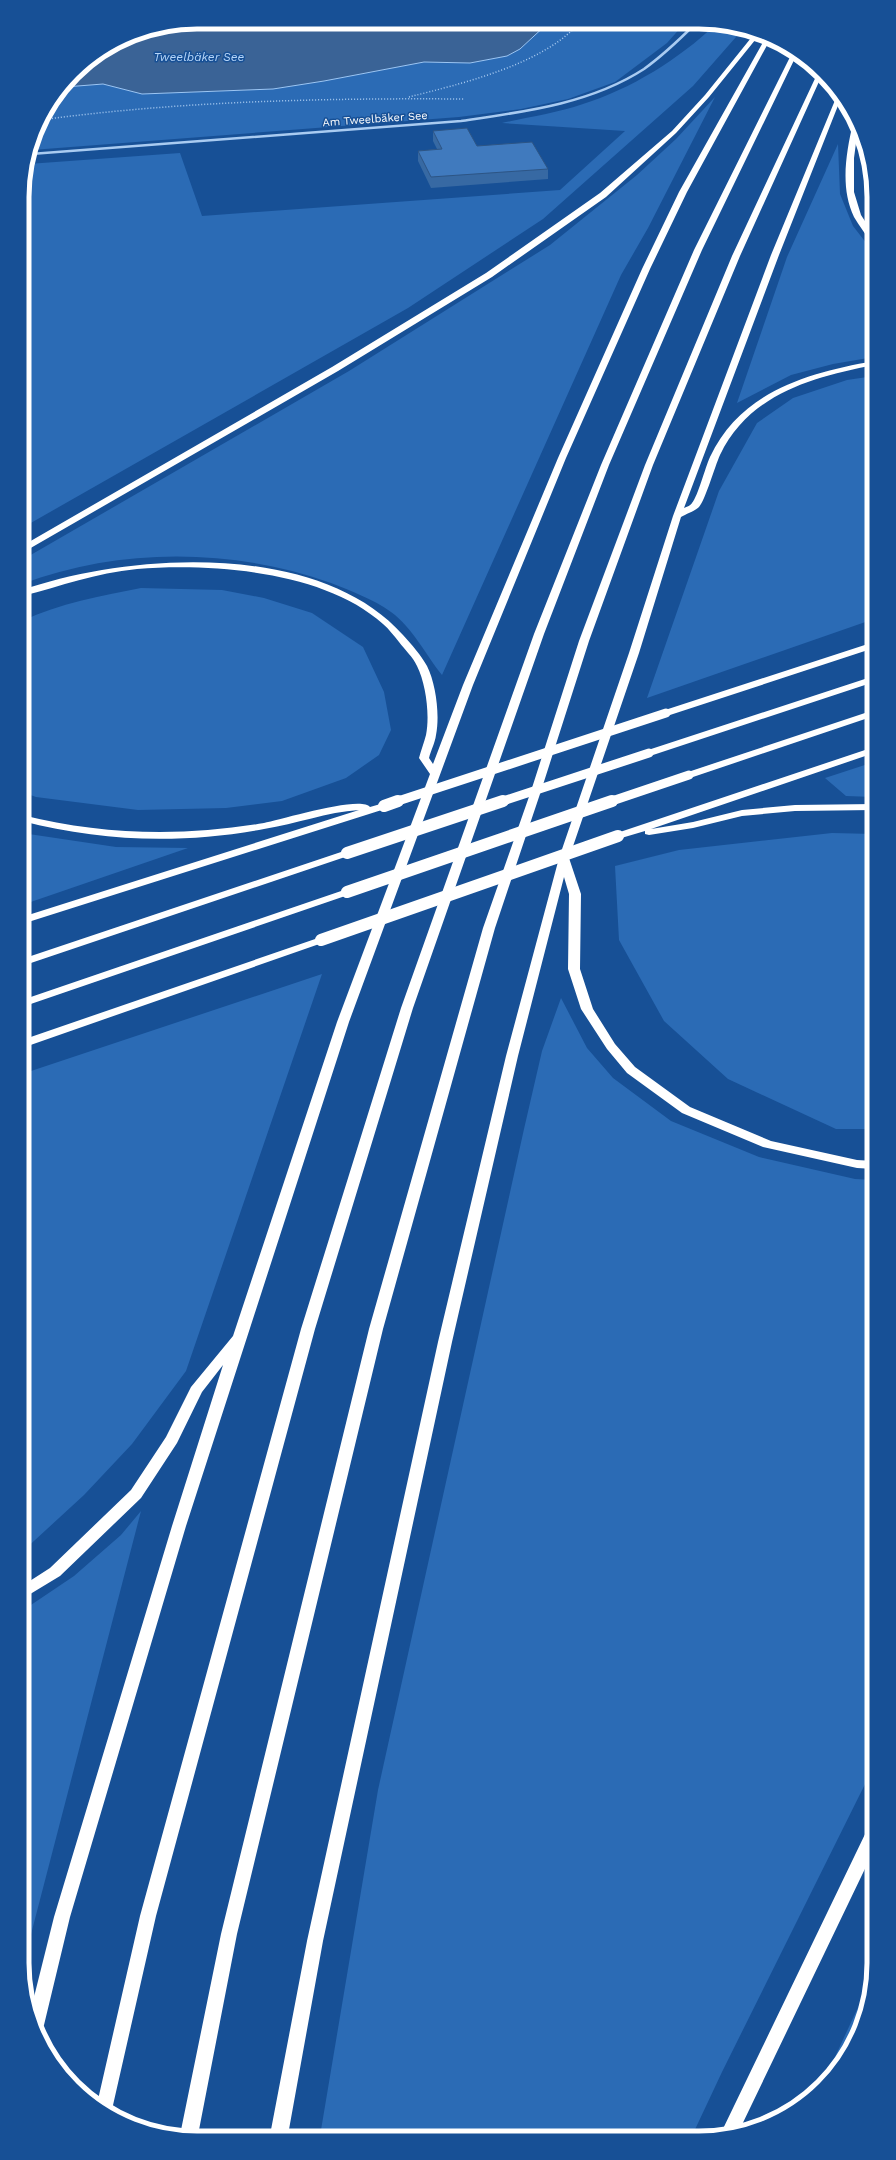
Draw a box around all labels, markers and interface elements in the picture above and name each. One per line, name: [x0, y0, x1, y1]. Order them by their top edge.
water label: Tweelbäker See: [154, 50, 245, 64]
street label: Am Tweelbäker See: [322, 109, 428, 129]

